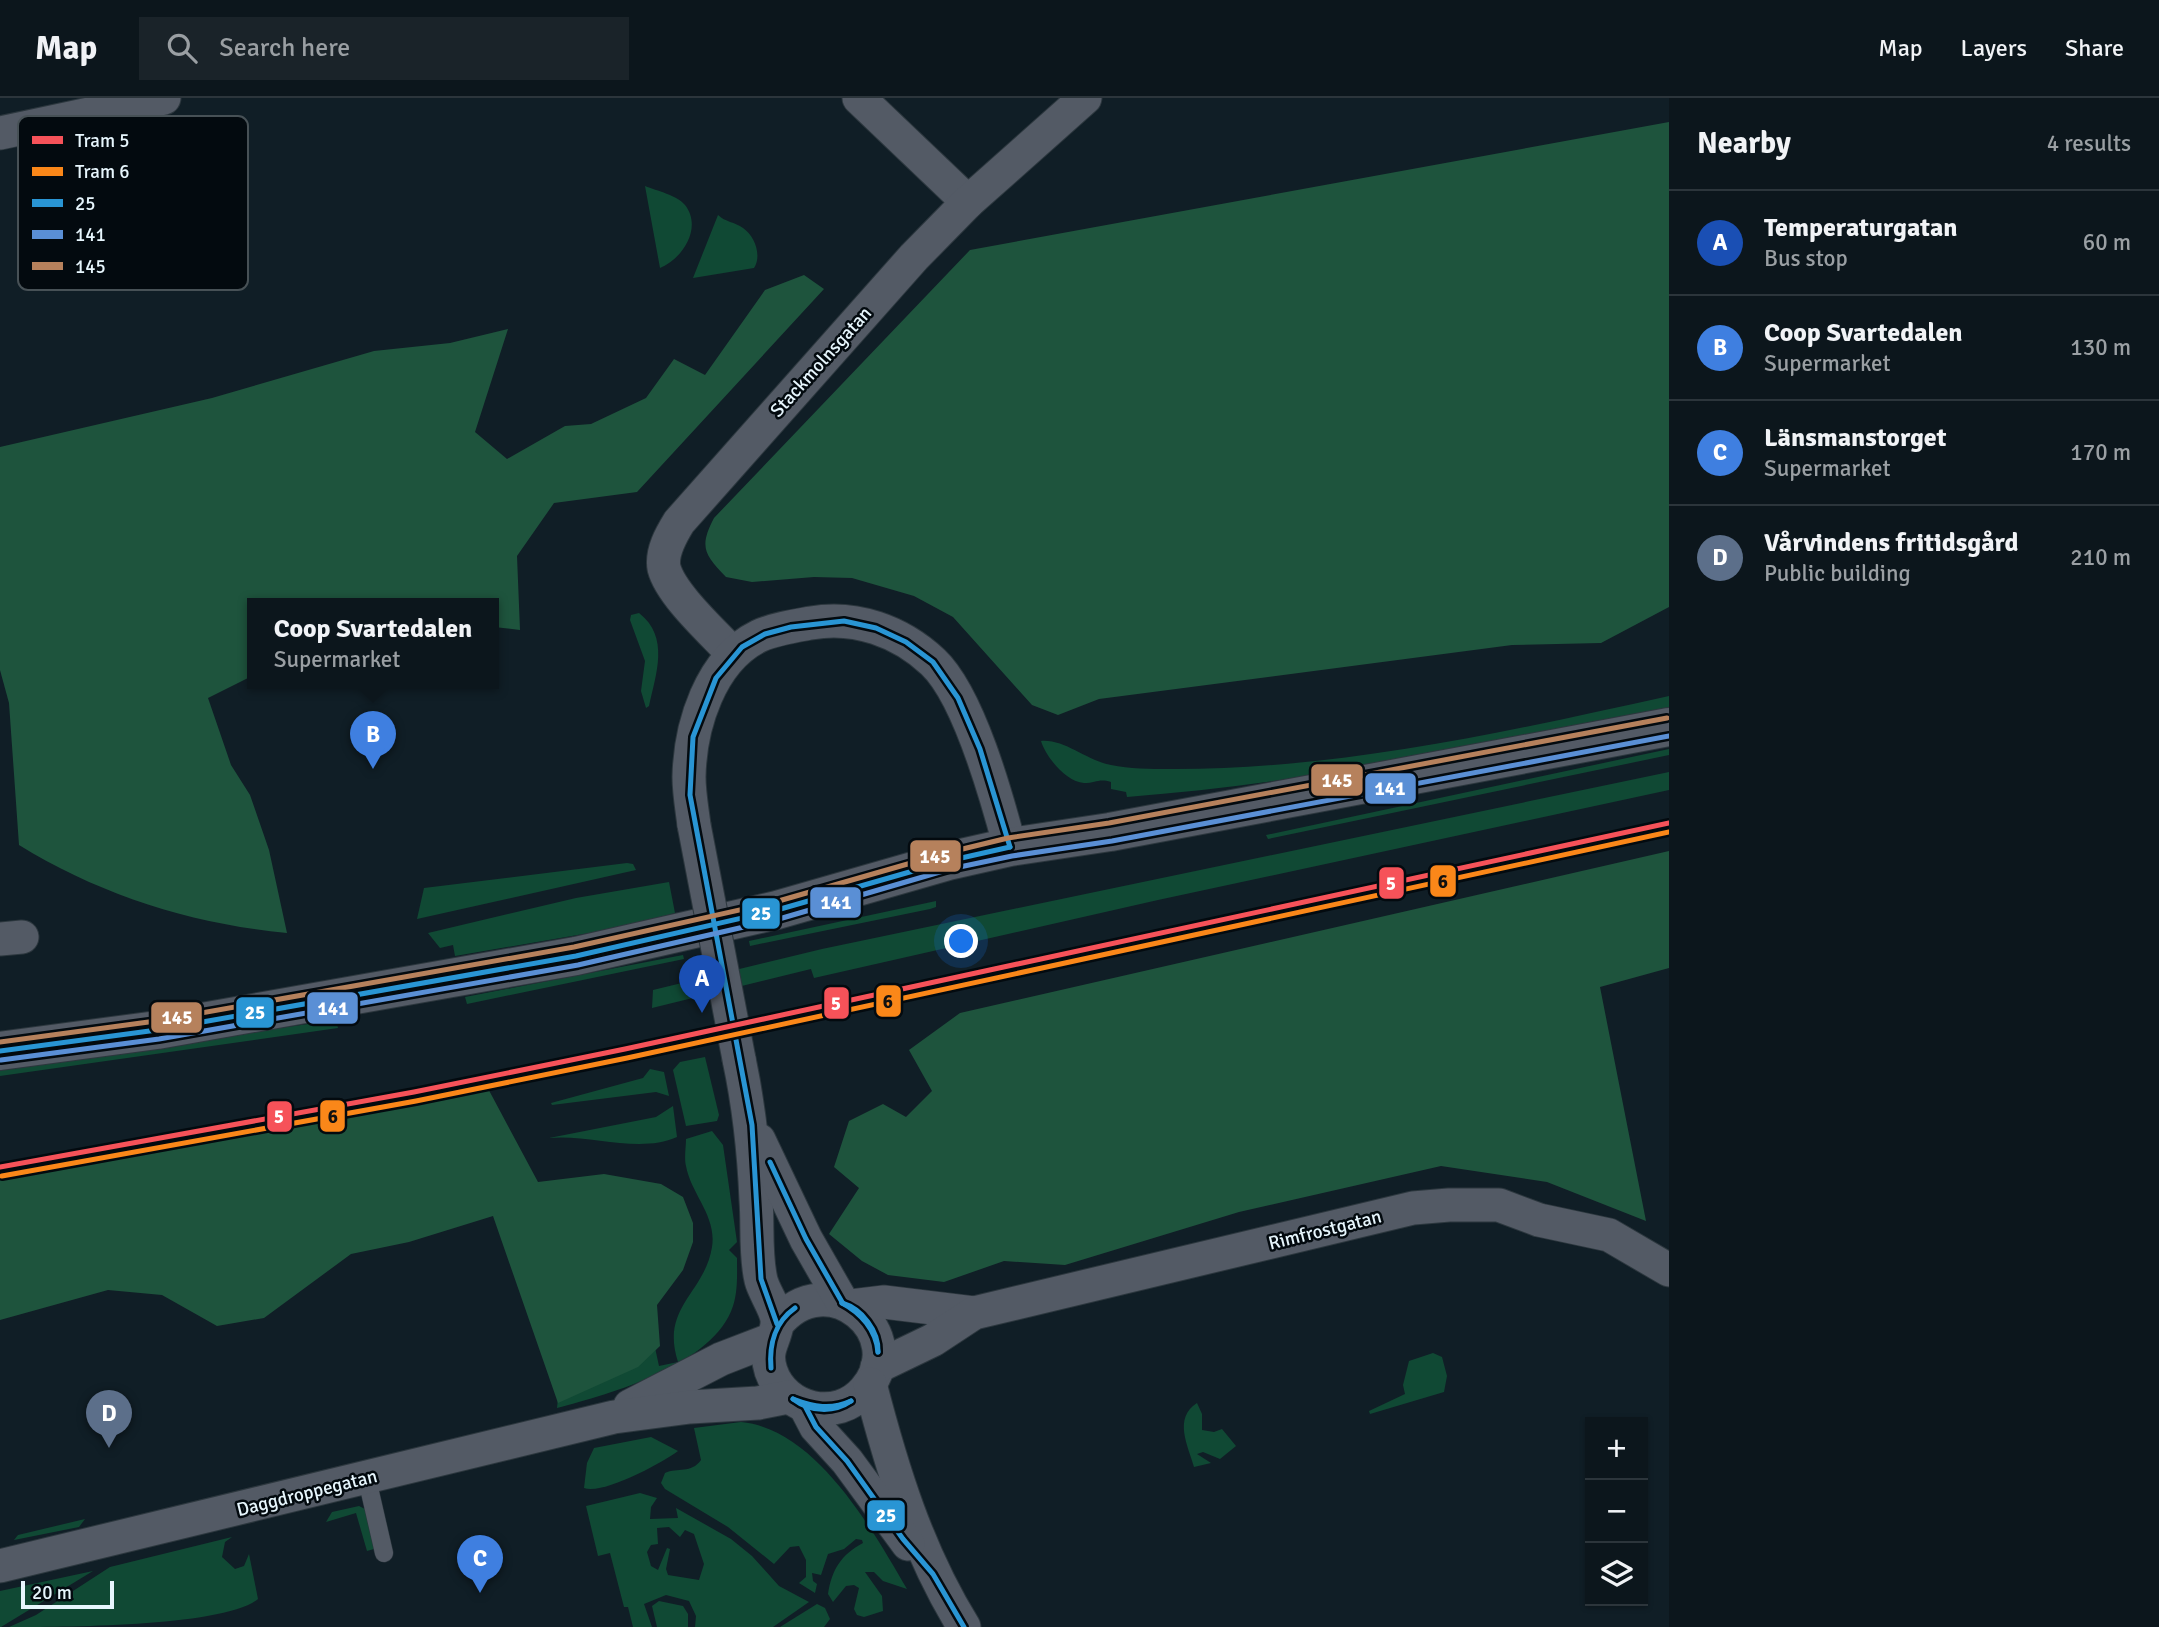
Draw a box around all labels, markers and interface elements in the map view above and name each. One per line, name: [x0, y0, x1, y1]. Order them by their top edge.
search box: [139, 17, 629, 80]
text: Map: [35, 28, 97, 69]
icon: search: [163, 29, 201, 67]
text: Search here: [219, 32, 350, 64]
text: Map: [1878, 33, 1923, 63]
text: Layers: [1961, 33, 2027, 63]
text: Share: [2065, 33, 2124, 63]
legend: [18, 116, 248, 290]
text: Nearby: [1697, 125, 1791, 162]
text: Tram 5: [75, 129, 130, 153]
text: 4 results: [2047, 129, 2131, 158]
text: Tram 6: [75, 160, 130, 184]
text: 25: [75, 192, 96, 216]
text: Temperaturgatan: [1764, 212, 1957, 244]
text: 141: [75, 223, 106, 247]
text: A: [1713, 228, 1727, 257]
text: 60 m: [2083, 228, 2131, 257]
text: Bus stop: [1764, 244, 1848, 273]
text: 145: [75, 255, 106, 279]
street label: Stackmolnsgatan: [765, 302, 877, 422]
text: Coop Svartedalen: [1764, 317, 1963, 349]
text: B: [1713, 333, 1727, 362]
text: 130 m: [2070, 333, 2131, 362]
text: Supermarket: [1764, 349, 1891, 378]
text: Länsmanstorget: [1764, 422, 1946, 454]
text: C: [1713, 438, 1727, 467]
text: 170 m: [2070, 438, 2131, 467]
text: Supermarket: [1764, 454, 1891, 483]
text: Vårvindens fritidsgård: [1764, 527, 2019, 559]
text: D: [1712, 543, 1728, 572]
text: 210 m: [2070, 543, 2131, 572]
text: Public building: [1764, 559, 1911, 588]
popup: [247, 598, 499, 689]
text: Coop Svartedalen: [274, 613, 472, 645]
text: Supermarket: [274, 645, 400, 674]
pin: B: [350, 711, 396, 769]
line badge: 145: [1310, 763, 1364, 797]
text: 145: [1322, 769, 1352, 793]
line badge: 141: [1364, 772, 1417, 805]
text: 141: [1375, 777, 1405, 801]
line badge: 145: [909, 839, 962, 873]
text: 145: [920, 845, 950, 869]
line badge: 6: [1429, 864, 1457, 898]
line badge: 5: [1378, 866, 1405, 900]
text: 6: [1438, 870, 1448, 894]
text: 5: [1386, 872, 1396, 896]
line badge: 141: [809, 886, 862, 919]
text: 141: [821, 891, 851, 915]
line badge: 25: [741, 897, 781, 930]
text: 25: [751, 902, 771, 926]
your location: [944, 924, 978, 958]
pin: A: [679, 955, 725, 1013]
line badge: 6: [875, 984, 902, 1018]
line badge: 5: [823, 986, 850, 1020]
text: 6: [883, 990, 893, 1014]
line badge: 141: [306, 991, 359, 1025]
text: 5: [831, 992, 841, 1016]
line badge: 25: [235, 996, 275, 1029]
text: 141: [318, 997, 348, 1021]
line badge: 145: [150, 1001, 203, 1034]
text: 25: [245, 1001, 265, 1025]
text: 145: [162, 1006, 192, 1030]
line badge: 6: [319, 1099, 346, 1133]
line badge: 5: [266, 1100, 293, 1133]
text: 5: [274, 1105, 284, 1129]
text: 6: [328, 1105, 338, 1129]
street label: Rimfrostgatan: [1266, 1204, 1384, 1256]
pin: D: [86, 1390, 132, 1448]
map controls: [1585, 1417, 1648, 1606]
button: +: [1585, 1417, 1648, 1480]
street label: Daggdroppegatan: [234, 1464, 380, 1522]
button: −: [1585, 1480, 1648, 1543]
line badge: 25: [866, 1499, 906, 1532]
text: 25: [876, 1504, 896, 1528]
pin: C: [457, 1535, 503, 1593]
button: layers: [1585, 1543, 1648, 1606]
scale bar: [21, 1578, 114, 1610]
text: 20 m: [32, 1581, 72, 1605]

